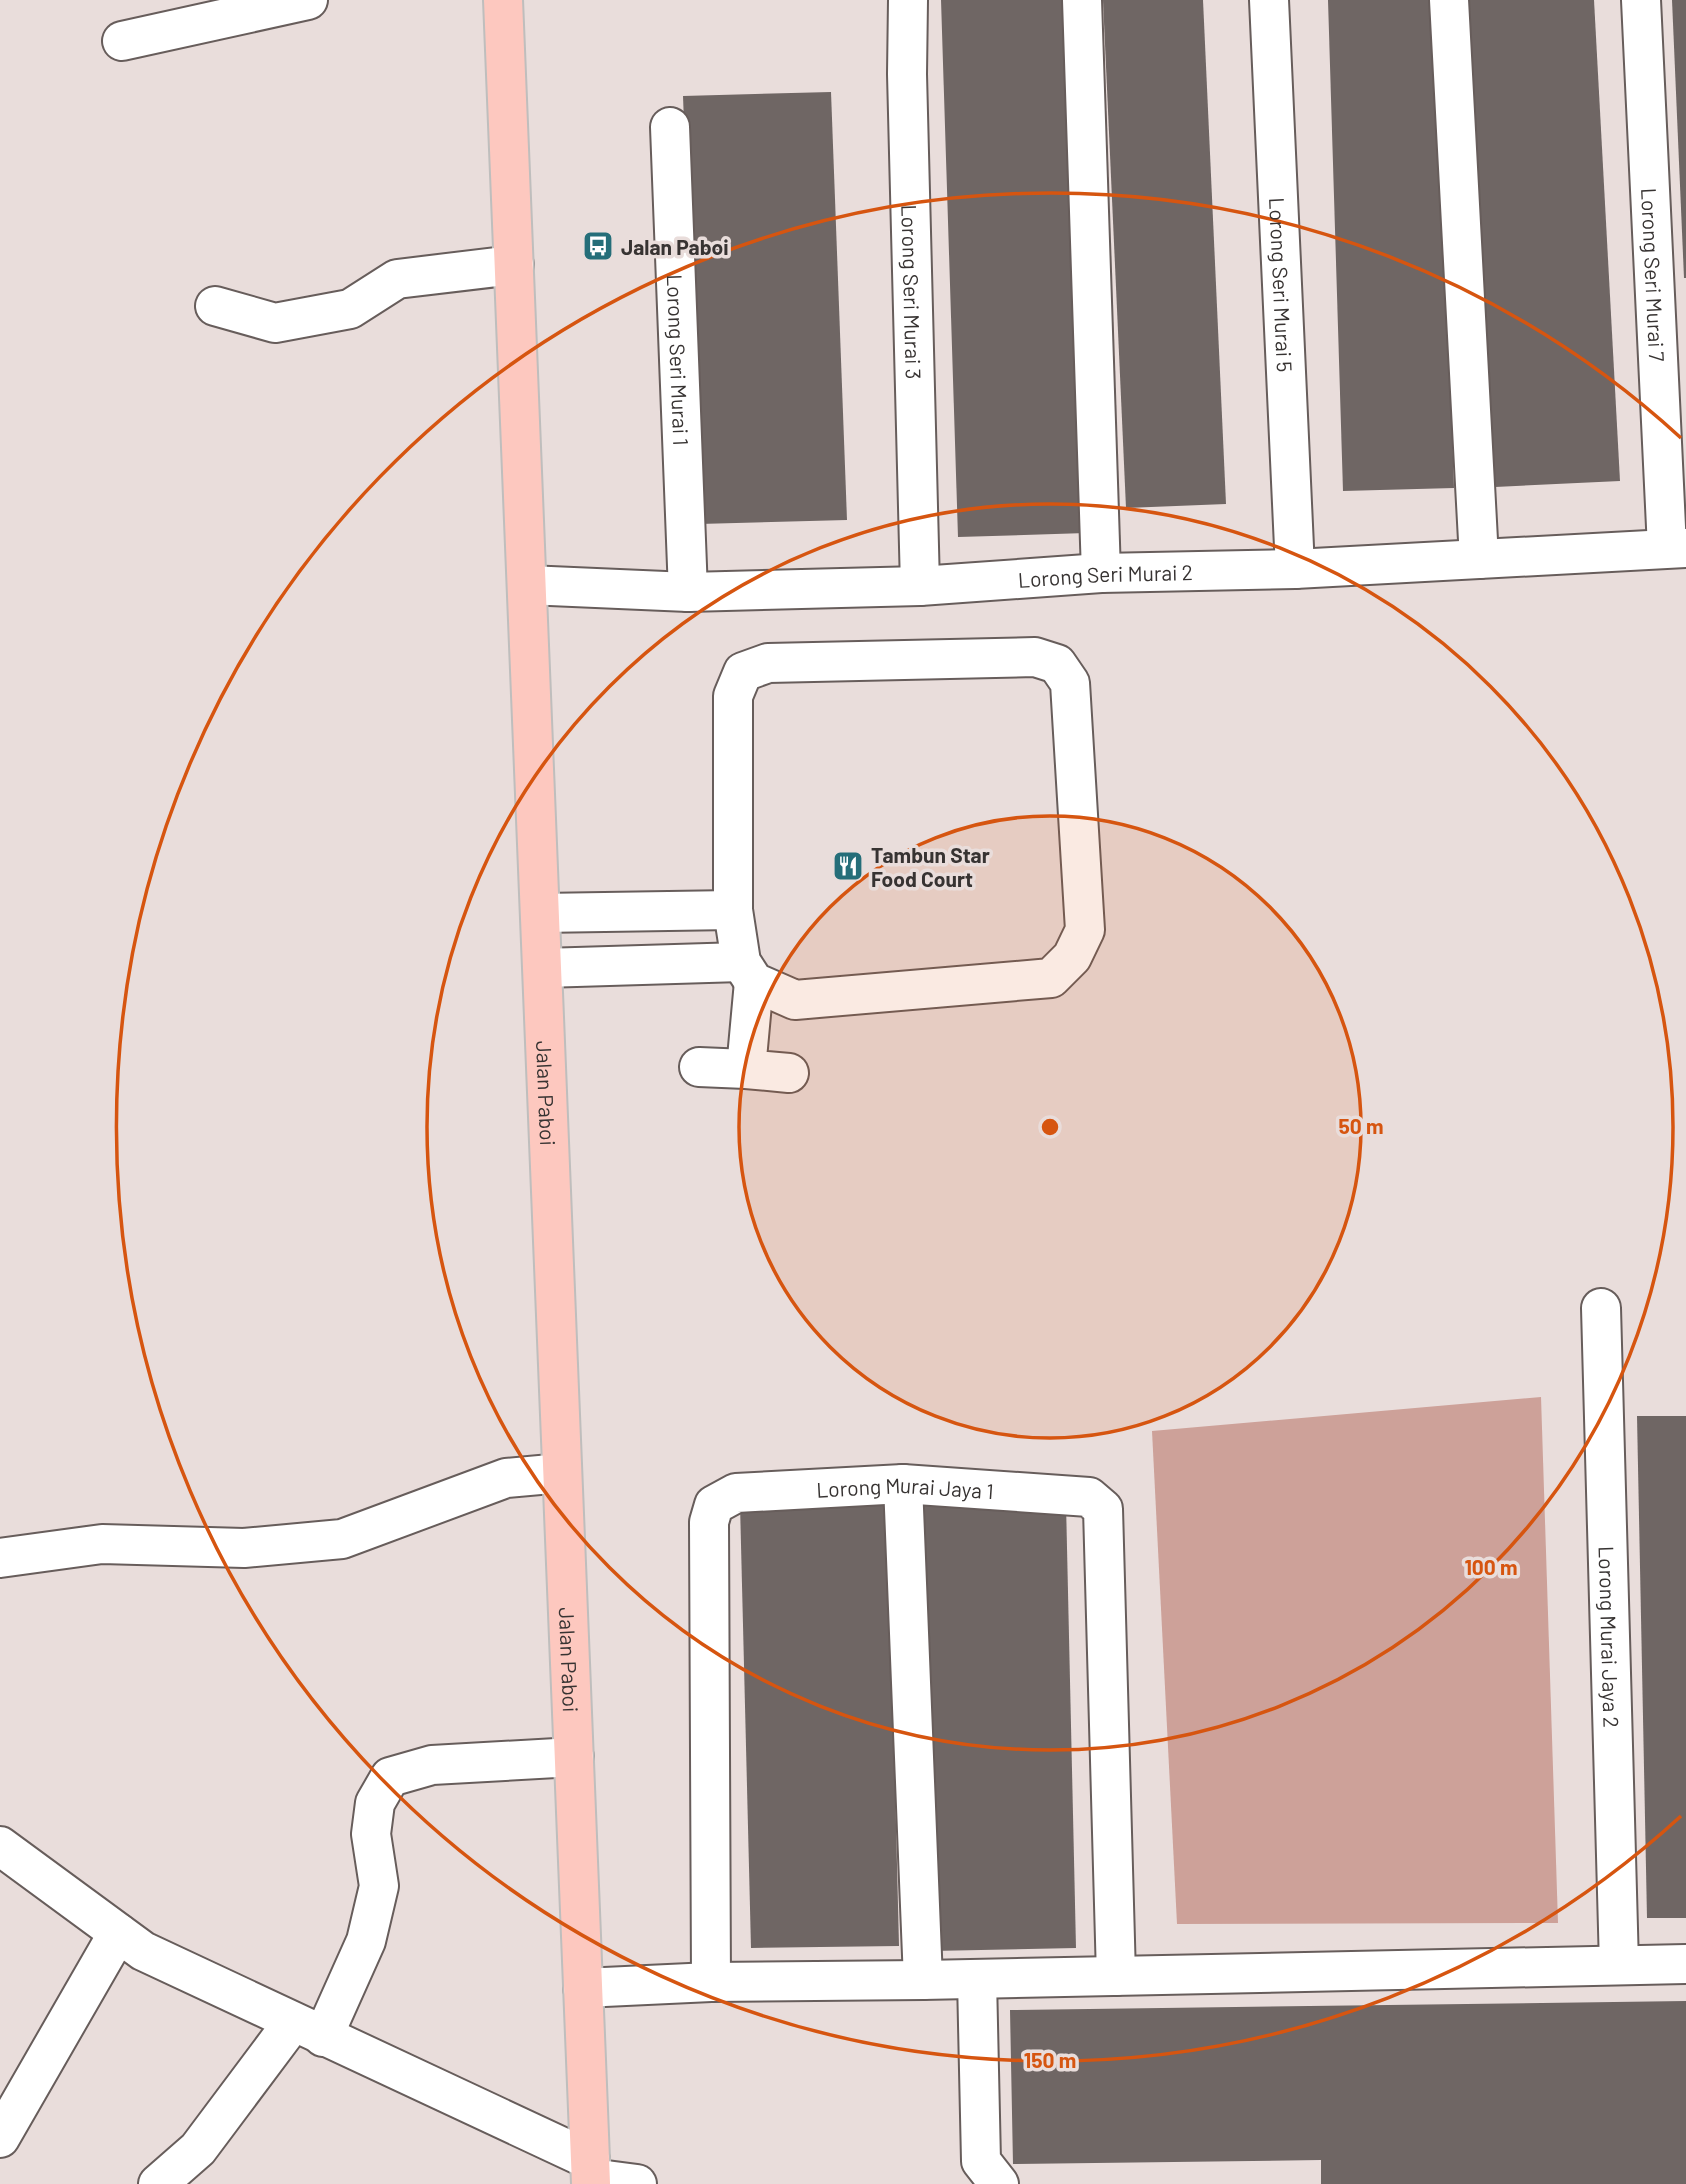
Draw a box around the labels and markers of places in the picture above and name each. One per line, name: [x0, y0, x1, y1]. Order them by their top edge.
bus stop icon: Jalan Paboi: [581, 229, 615, 263]
place label: Jalan Paboi: [621, 234, 729, 259]
place label: Tambun Star Food Court: [871, 842, 990, 891]
restaurant icon: Tambun Star Food Court: [831, 849, 865, 883]
centre of rings: [1038, 1115, 1062, 1139]

